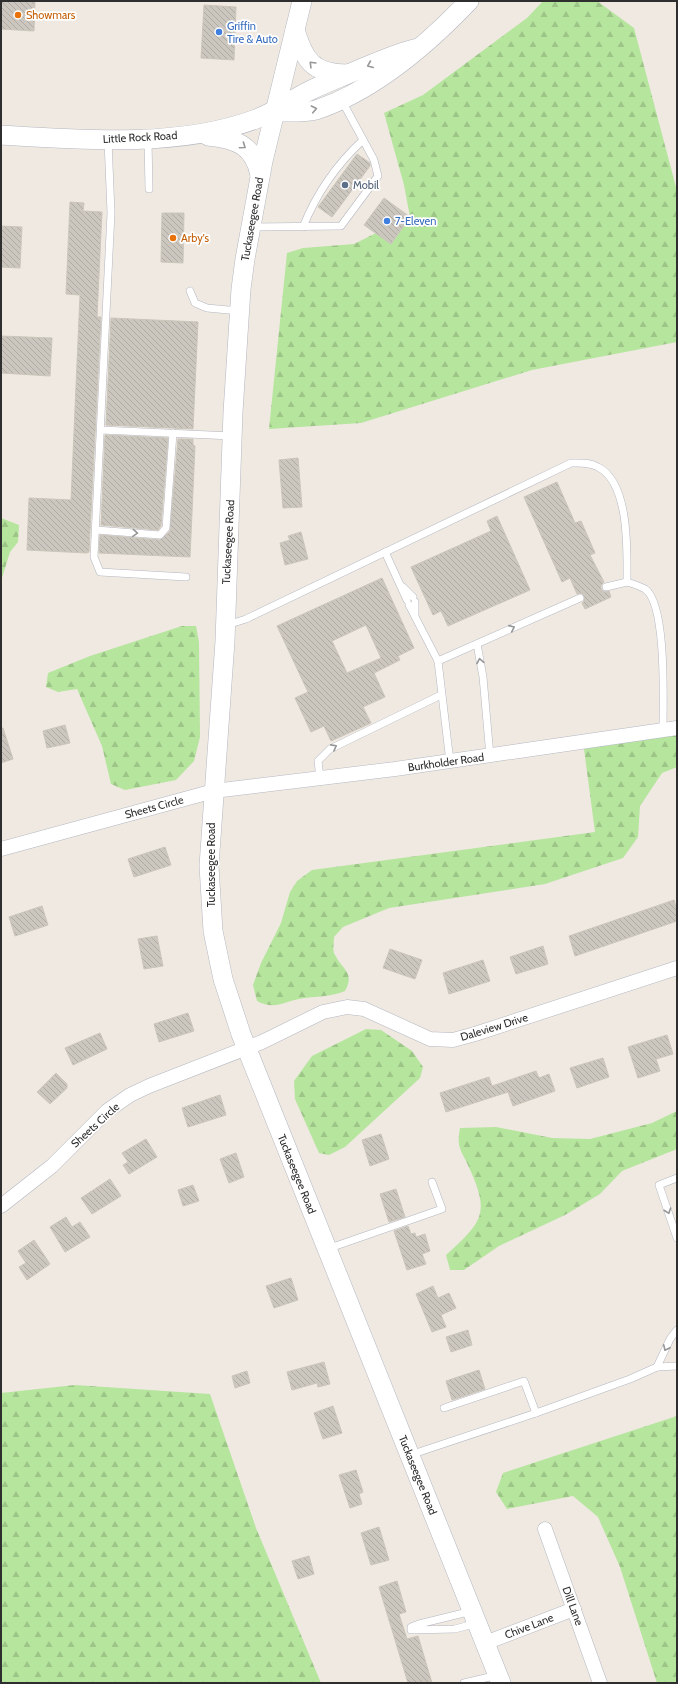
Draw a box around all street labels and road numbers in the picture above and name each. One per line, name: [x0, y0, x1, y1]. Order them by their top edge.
street label: Little Rock Road: [102, 128, 178, 146]
street label: Tuckaseegee Road: [238, 176, 266, 262]
street label: Tuckaseegee Road: [219, 499, 237, 585]
street label: Burkholder Road: [407, 750, 485, 774]
street label: Sheets Circle: [123, 792, 185, 822]
street label: Tuckaseegee Road: [204, 823, 218, 907]
street label: Daleview Drive: [459, 1010, 530, 1044]
street label: Sheets Circle: [68, 1099, 122, 1150]
street label: Tuckaseegee Road: [275, 1132, 319, 1216]
street label: Tuckaseegee Road: [396, 1433, 440, 1517]
street label: Dill Lane: [559, 1585, 587, 1628]
street label: Chive Lane: [503, 1610, 556, 1642]

